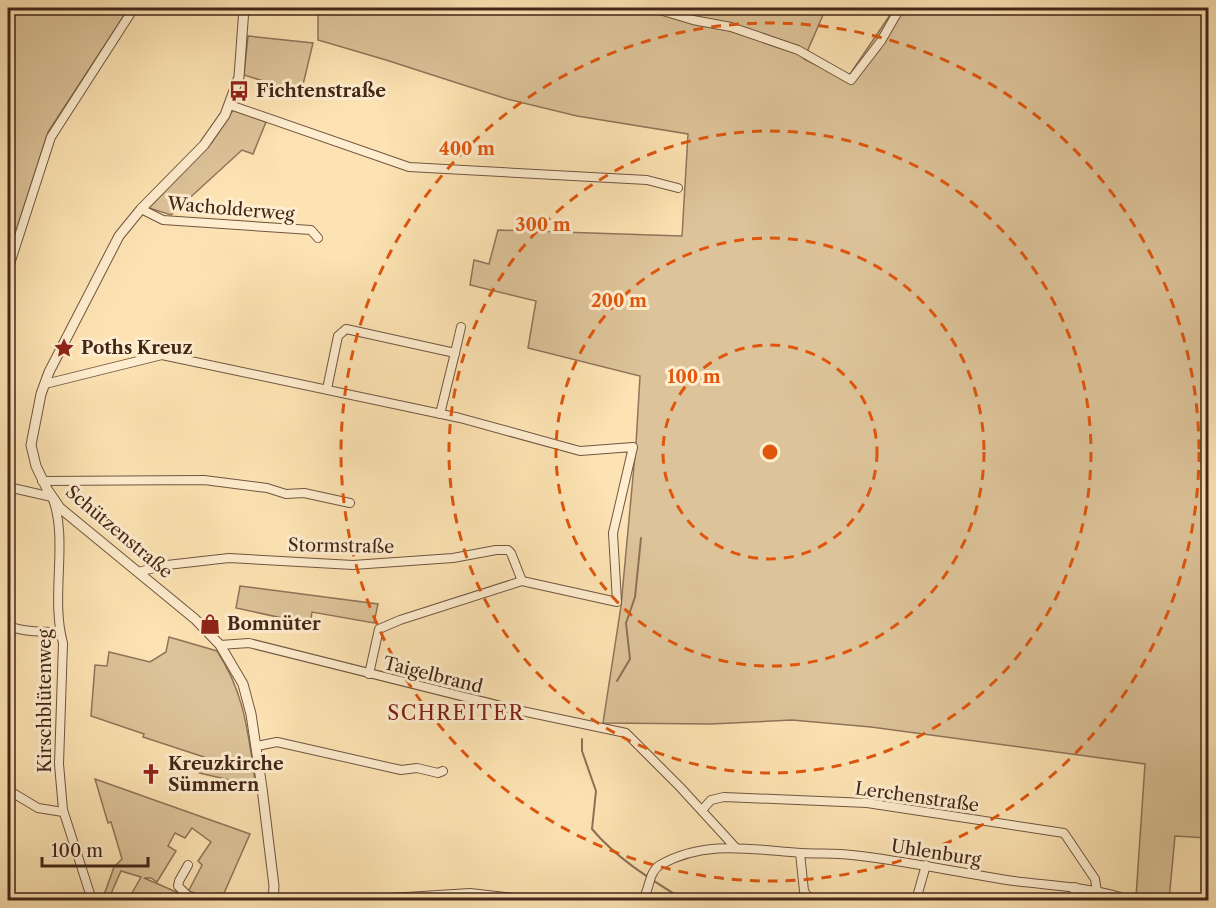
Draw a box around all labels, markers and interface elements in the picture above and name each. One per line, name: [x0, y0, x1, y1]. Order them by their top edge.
bus stop icon: Fichtenstraße: [227, 79, 251, 103]
place label: Fichtenstraße: [256, 80, 386, 102]
text: 400 m: [439, 138, 495, 160]
street label: Wacholderweg: [166, 192, 296, 226]
text: 300 m: [515, 214, 571, 236]
text: 200 m: [591, 290, 647, 312]
place icon: Poths Kreuz: [52, 336, 76, 360]
place label: Poths Kreuz: [81, 337, 193, 359]
text: 100 m: [667, 366, 721, 388]
centre of rings: [760, 442, 780, 462]
street label: Schützenstraße: [61, 481, 177, 583]
street label: Stormstraße: [288, 534, 394, 558]
shop icon: Bomnüter: [198, 612, 222, 636]
place label: Bomnüter: [227, 613, 321, 635]
street label: Kirschblütenweg: [34, 629, 56, 773]
street label: Taigelbrand: [381, 652, 485, 698]
district label: SCHREITER: [387, 701, 525, 725]
place label: Kreuzkirche Sümmern: [168, 753, 284, 796]
church icon: Kreuzkirche Sümmern: [139, 762, 163, 786]
street label: Lerchenstraße: [854, 777, 980, 817]
scale bar: [42, 830, 148, 868]
street label: Uhlenburg: [889, 835, 983, 871]
text: 100 m: [51, 840, 103, 862]

